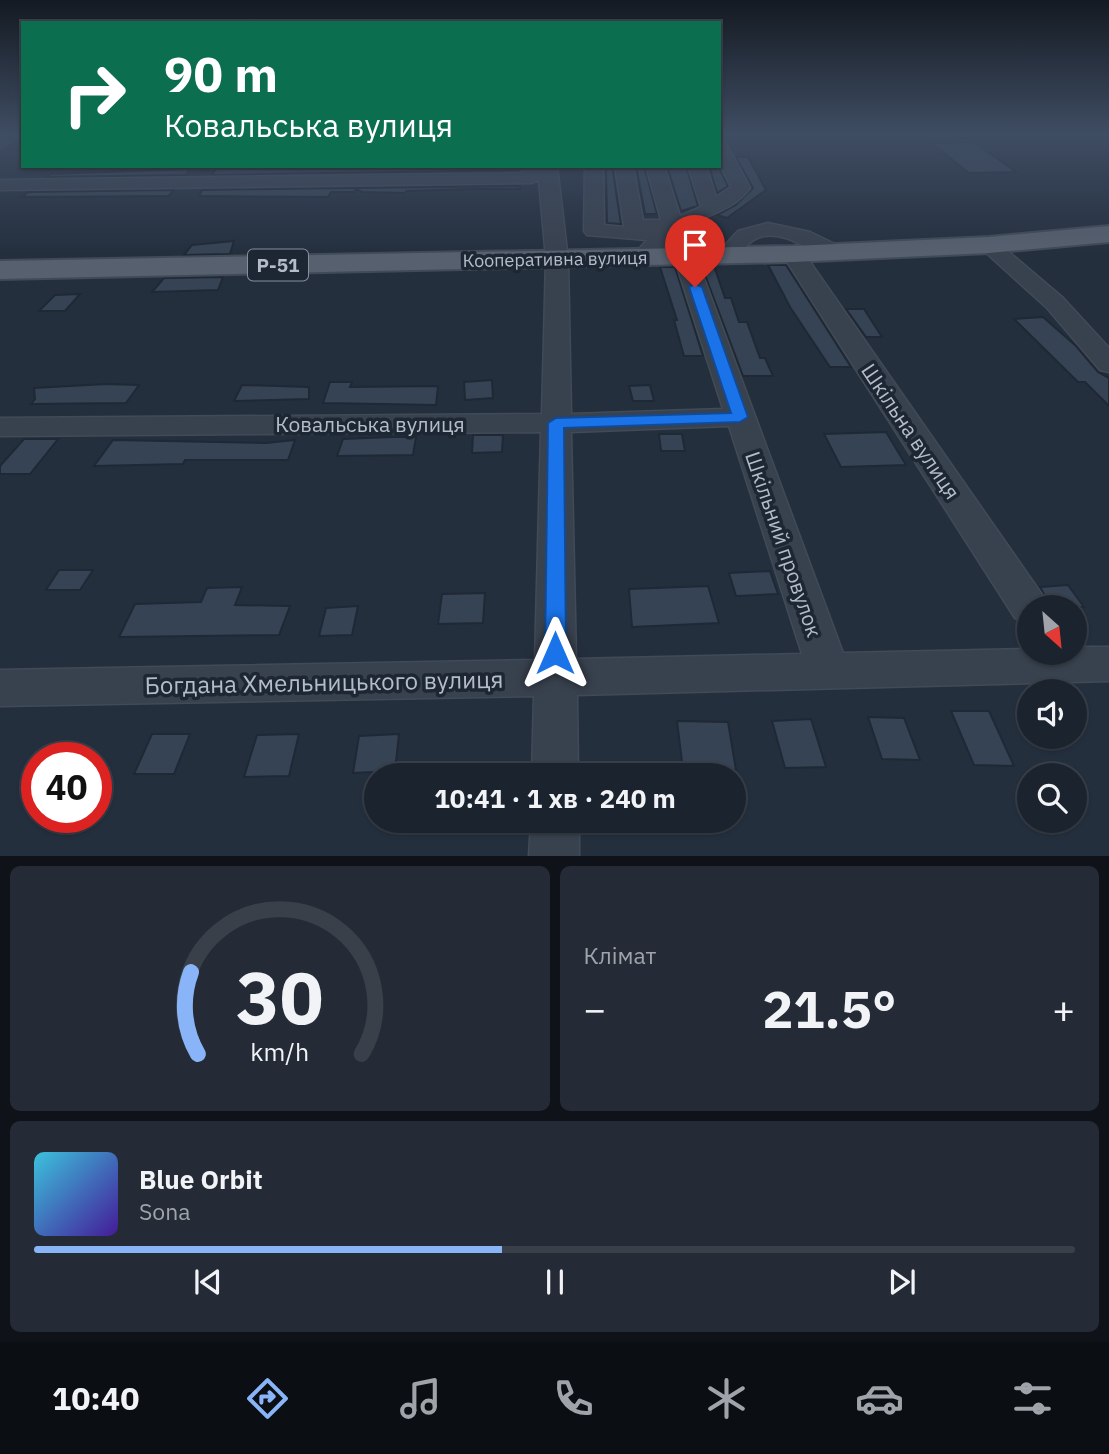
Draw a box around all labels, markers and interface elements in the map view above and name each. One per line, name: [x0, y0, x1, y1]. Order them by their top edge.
text: 90 m: [164, 42, 278, 105]
icon: right: [49, 49, 140, 140]
text: Ковальська вулиця: [164, 104, 453, 146]
pin: [665, 215, 725, 287]
icon: arrive: [676, 226, 714, 264]
street label: Кооперативна вулиця: [462, 246, 648, 272]
road number: Р-51: [248, 249, 308, 280]
street label: Шкільна вулиця: [855, 358, 967, 504]
street label: Ковальська вулиця: [275, 410, 465, 438]
street label: Шкільний провулок: [739, 447, 829, 641]
north arrow: [1017, 595, 1087, 665]
map controls: [1017, 595, 1087, 833]
position arrow: [518, 616, 592, 690]
street label: Богдана Хмельницького вулиця: [144, 663, 504, 701]
button: sound: [1017, 679, 1087, 749]
speed limit sign: 40: [21, 742, 112, 833]
button: search: [1017, 763, 1087, 833]
text: 10:41 · 1 хв · 240 m: [434, 781, 676, 815]
text: Клімат: [584, 940, 656, 970]
text: 30: [236, 950, 323, 1045]
text: 21.5°: [762, 975, 896, 1042]
text: −: [584, 984, 606, 1033]
text: +: [1052, 984, 1075, 1033]
text: km/h: [250, 1035, 309, 1068]
text: Blue Orbit: [139, 1162, 263, 1196]
text: Sona: [139, 1196, 191, 1226]
icon: previous: [189, 1263, 227, 1301]
icon: pause: [536, 1263, 574, 1301]
icon: next: [883, 1263, 921, 1301]
icon: directions: [243, 1374, 292, 1423]
icon: music: [396, 1374, 445, 1423]
icon: phone: [549, 1374, 598, 1423]
icon: climate: [702, 1374, 751, 1423]
icon: car: [855, 1374, 904, 1423]
icon: filters: [1008, 1374, 1057, 1423]
text: 10:40: [52, 1377, 139, 1419]

